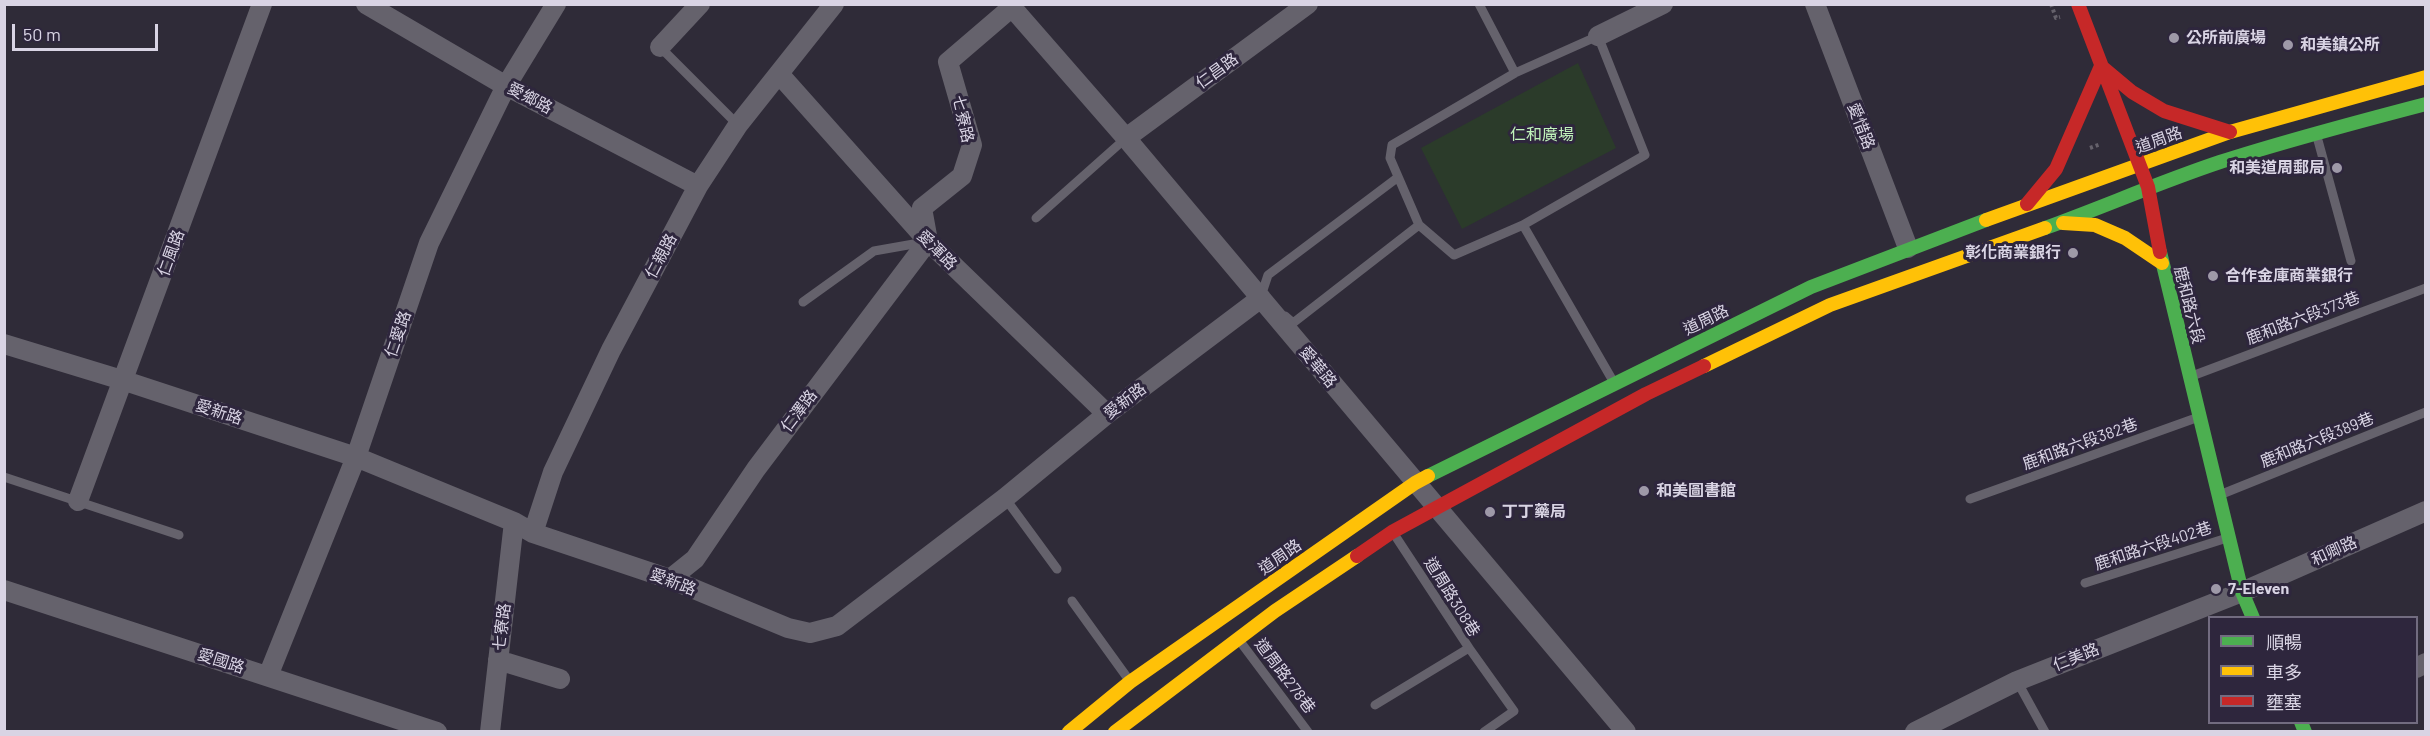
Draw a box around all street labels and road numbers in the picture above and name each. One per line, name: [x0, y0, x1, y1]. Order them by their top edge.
street label: 仁昌路: [1192, 49, 1242, 93]
street label: 愛鄉路: [504, 78, 556, 118]
street label: 七寮路: [948, 93, 978, 145]
street label: 愛惜路: [1843, 100, 1879, 152]
street label: 道周路: [2133, 123, 2185, 157]
street label: 愛渾路: [913, 226, 961, 274]
street label: 仁風路: [154, 227, 188, 279]
street label: 仁親路: [641, 230, 681, 282]
street label: 鹿和路六段: [2170, 264, 2208, 346]
street label: 鹿和路六段373巷: [2244, 288, 2362, 348]
street label: 道周路: [1680, 301, 1732, 339]
street label: 仁愛路: [381, 308, 415, 360]
street label: 愛華路: [1295, 342, 1341, 392]
street label: 愛新路: [1100, 379, 1150, 423]
street label: 仁澤路: [777, 386, 821, 436]
street label: 愛新路: [193, 395, 245, 429]
street label: 鹿和路六段389巷: [2257, 408, 2377, 472]
street label: 鹿和路六段382巷: [2020, 414, 2140, 474]
street label: 鹿和路六段402巷: [2092, 518, 2214, 574]
street label: 和卿路: [2308, 532, 2360, 570]
street label: 道周路: [1255, 535, 1305, 579]
street label: 道周路308巷: [1420, 554, 1484, 640]
street label: 愛新路: [647, 564, 699, 600]
street label: 七寮路: [490, 602, 514, 652]
street label: 道周路278巷: [1251, 635, 1319, 717]
street label: 仁美路: [2050, 639, 2102, 675]
street label: 愛國路: [195, 644, 247, 678]

